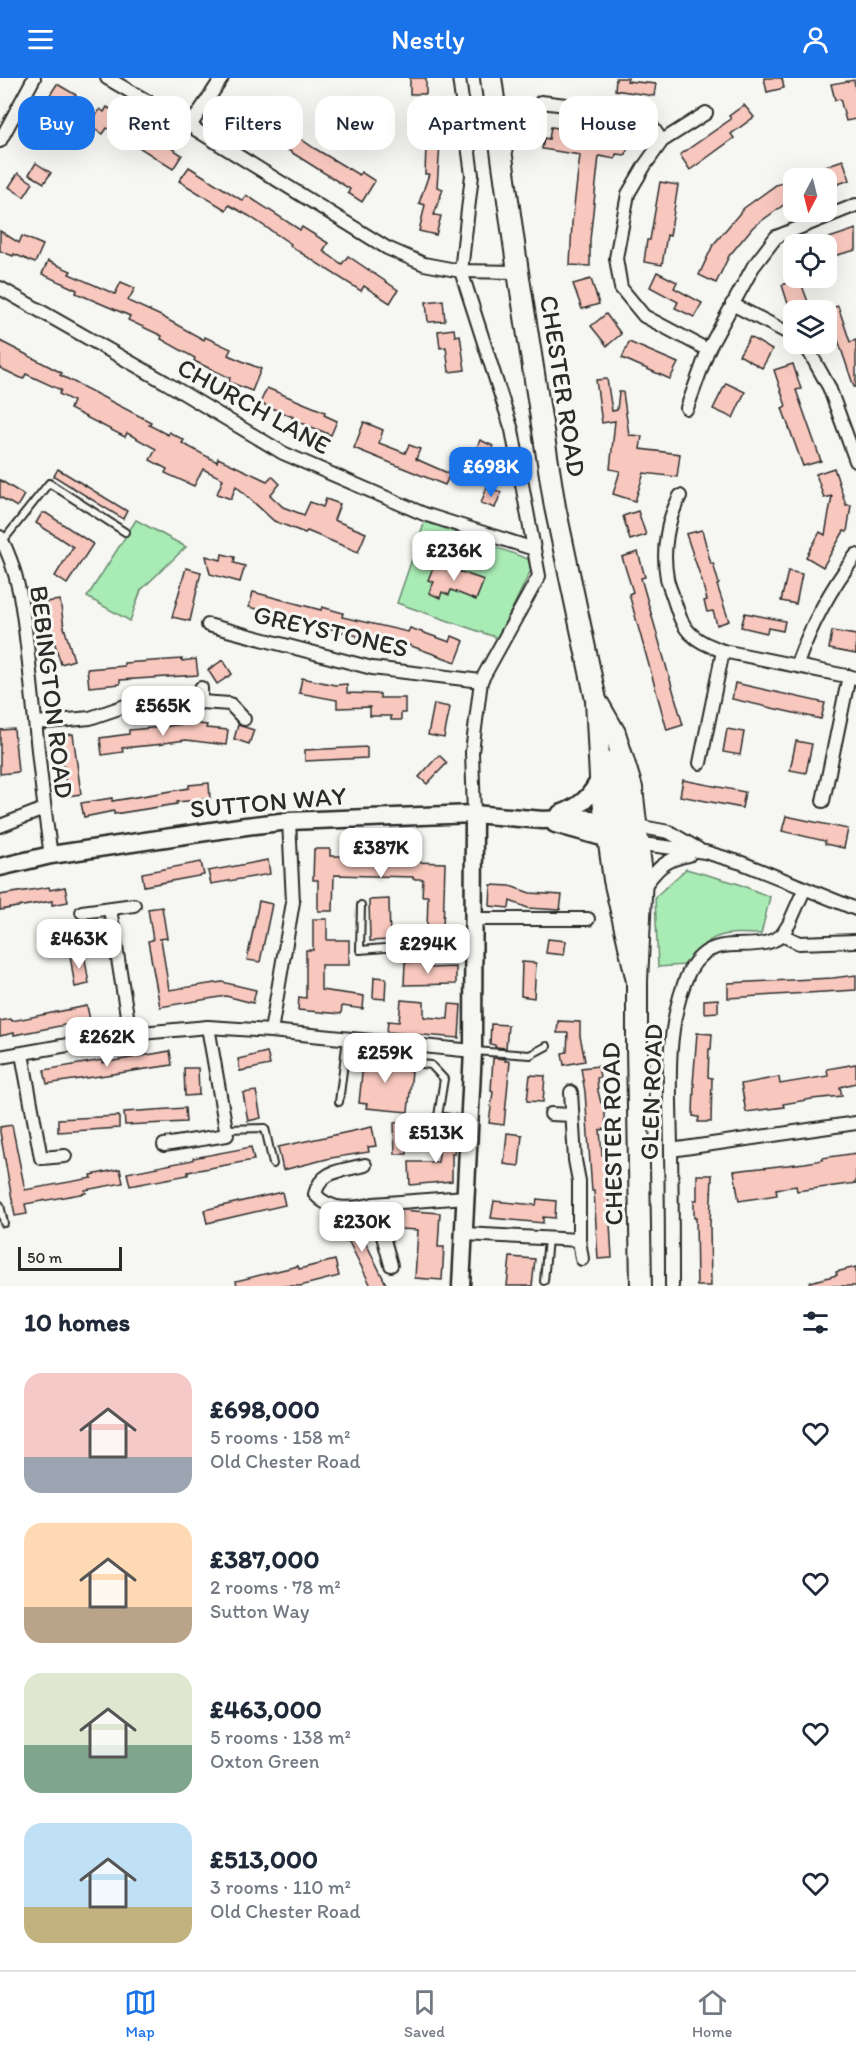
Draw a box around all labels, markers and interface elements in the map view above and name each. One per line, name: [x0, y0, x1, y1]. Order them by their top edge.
icon: menu: [24, 23, 57, 56]
text: Nestly: [391, 23, 465, 56]
icon: person: [799, 23, 832, 56]
chip: Buy: [18, 96, 95, 150]
chip: Rent: [107, 96, 191, 150]
chip: Filters: [203, 96, 303, 150]
chip: New: [315, 96, 395, 150]
chip: Apartment: [407, 96, 547, 150]
chip: House: [559, 96, 658, 150]
north arrow: [783, 168, 837, 222]
map controls: [783, 168, 837, 354]
button: locate: [783, 234, 837, 288]
street label: CHESTER ROAD: [533, 293, 593, 479]
button: layers: [783, 300, 837, 354]
street label: CHURCH LANE: [172, 351, 336, 461]
pin: £698K: [449, 447, 533, 498]
text: £698K: [463, 454, 519, 478]
pin: £236K: [412, 531, 496, 582]
text: £236K: [426, 538, 482, 562]
street label: BEBINGTON ROAD: [23, 584, 81, 800]
street label: GREYSTONES: [251, 598, 411, 664]
pin: £565K: [121, 686, 205, 737]
text: £565K: [135, 693, 191, 717]
street label: SUTTON WAY: [188, 779, 348, 825]
pin: £387K: [339, 828, 423, 879]
text: £387K: [353, 835, 409, 859]
pin: £463K: [37, 919, 121, 970]
pin: £294K: [386, 924, 470, 975]
text: £463K: [51, 926, 107, 950]
text: £294K: [400, 931, 456, 955]
pin: £262K: [65, 1017, 149, 1068]
street label: GLEN ROAD: [633, 1023, 669, 1161]
text: £262K: [79, 1024, 135, 1048]
pin: £259K: [343, 1033, 427, 1084]
text: £259K: [358, 1040, 412, 1064]
street label: CHESTER ROAD: [594, 1042, 630, 1226]
pin: £513K: [394, 1113, 478, 1164]
text: £513K: [409, 1120, 463, 1144]
pin: £230K: [320, 1202, 404, 1253]
text: £230K: [333, 1209, 391, 1233]
scale bar: [18, 1244, 122, 1272]
text: 50 m: [27, 1248, 62, 1267]
text: 10 homes: [24, 1306, 130, 1338]
icon: filters: [799, 1306, 832, 1339]
text: £698,000: [210, 1393, 320, 1425]
icon: home: [72, 1397, 144, 1469]
icon: heart: [799, 1417, 832, 1450]
text: 5 rooms · 158 m²: [210, 1425, 351, 1449]
text: Old Chester Road: [210, 1449, 360, 1473]
text: £387,000: [210, 1543, 319, 1575]
icon: home: [72, 1547, 144, 1619]
icon: heart: [799, 1567, 832, 1600]
text: 2 rooms · 78 m²: [210, 1575, 341, 1599]
text: Sutton Way: [210, 1599, 309, 1623]
text: £463,000: [210, 1693, 322, 1725]
icon: home: [72, 1697, 144, 1769]
icon: heart: [799, 1717, 832, 1750]
text: 5 rooms · 138 m²: [210, 1725, 351, 1749]
text: Oxton Green: [210, 1749, 319, 1773]
text: £513,000: [210, 1843, 318, 1875]
icon: home: [72, 1847, 144, 1919]
icon: heart: [799, 1867, 832, 1900]
text: 3 rooms · 110 m²: [210, 1875, 351, 1899]
text: Old Chester Road: [210, 1899, 360, 1923]
tab: Map: [124, 1986, 157, 2041]
tab: Saved: [404, 1986, 445, 2041]
tab: Home: [692, 1986, 732, 2041]

